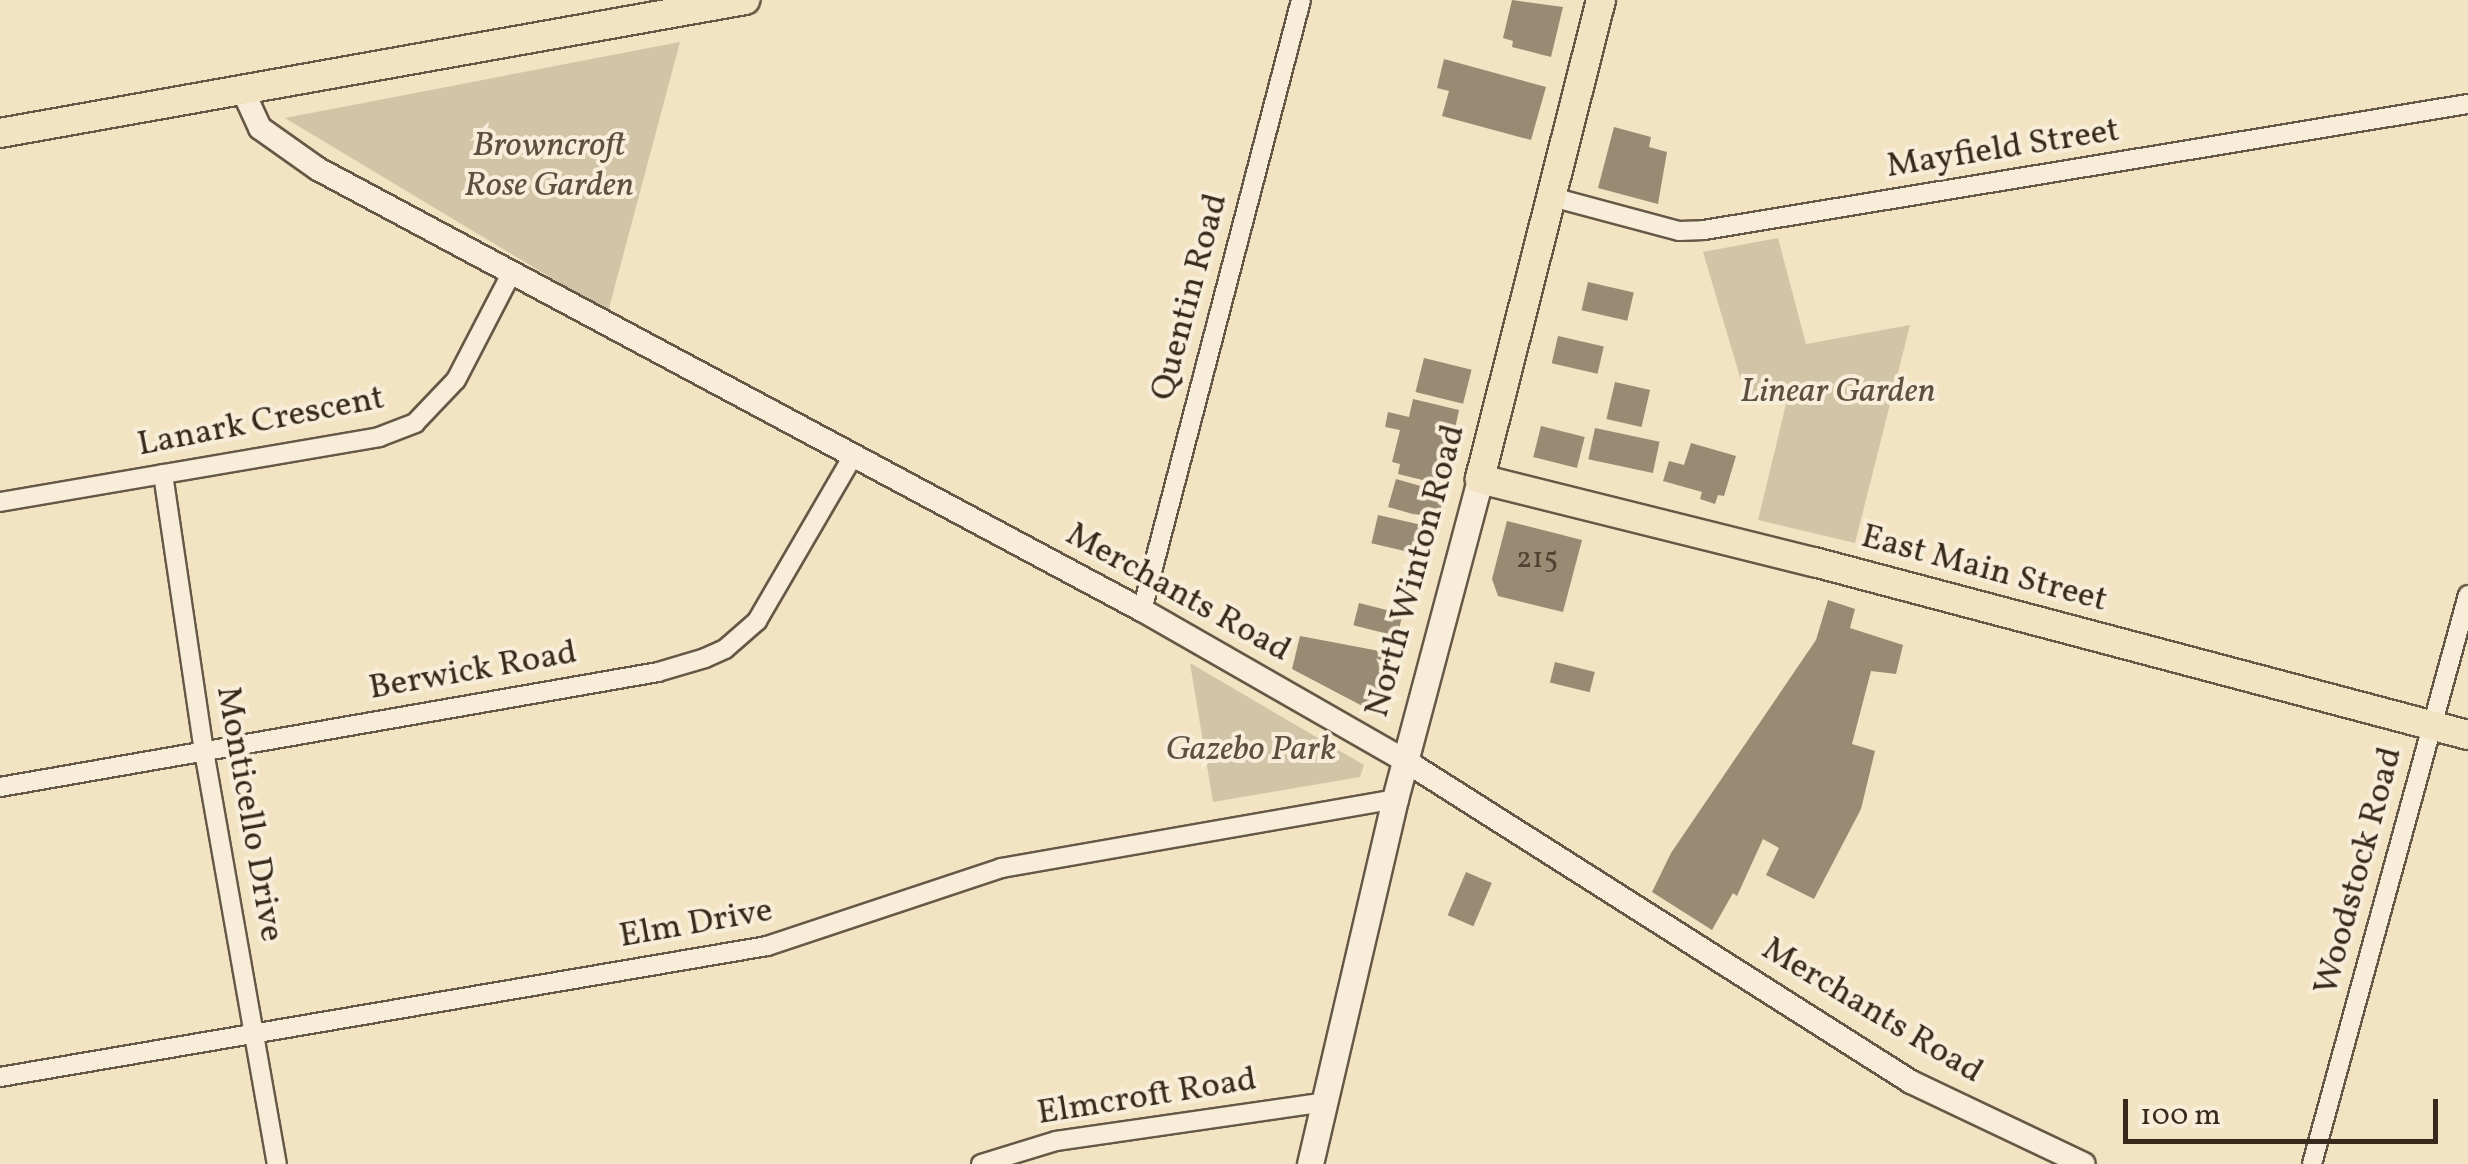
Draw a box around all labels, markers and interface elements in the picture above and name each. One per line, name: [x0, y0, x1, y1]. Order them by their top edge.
street label: Mayfield Street: [1883, 110, 2123, 188]
park label: Browncroft Rose Garden: [464, 125, 634, 207]
street label: Quentin Road: [1142, 189, 1238, 405]
park label: Linear Garden: [1740, 371, 1936, 413]
street label: Lanark Crescent: [134, 377, 388, 467]
street label: North Winton Road: [1357, 420, 1475, 722]
street label: Merchants Road: [1058, 514, 1298, 672]
street label: East Main Street: [1856, 516, 2112, 622]
house number: 215: [1516, 541, 1558, 577]
street label: Berwick Road: [366, 632, 580, 710]
street label: Monticello Drive: [206, 683, 292, 945]
park label: Gazebo Park: [1166, 729, 1336, 771]
street label: Woodstock Road: [2306, 743, 2412, 999]
street label: Elm Drive: [616, 890, 776, 958]
street label: Merchants Road: [1754, 929, 1990, 1093]
street label: Elmcroft Road: [1034, 1059, 1260, 1135]
scale bar: [2128, 1079, 2443, 1141]
text: 100 m: [2140, 1095, 2221, 1137]

